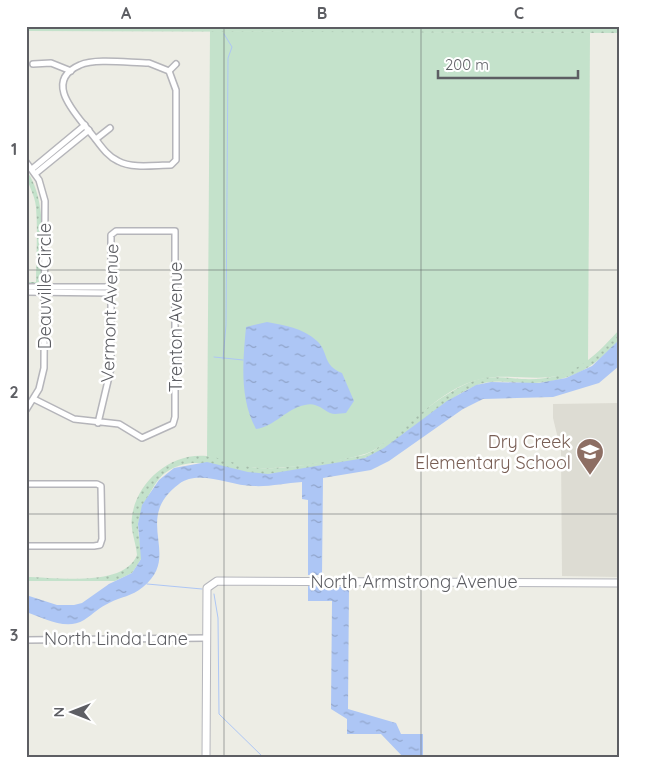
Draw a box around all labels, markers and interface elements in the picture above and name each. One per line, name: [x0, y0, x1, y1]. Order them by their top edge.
text: A: [121, 3, 132, 23]
text: B: [317, 3, 327, 23]
text: C: [514, 3, 524, 23]
scale bar: [438, 48, 578, 80]
text: 200 m: [445, 55, 489, 74]
text: 1: [11, 139, 17, 159]
street label: Deauville Circle: [33, 223, 56, 349]
street label: Vermont Avenue: [96, 243, 123, 383]
street label: Trenton Avenue: [164, 262, 187, 392]
text: 2: [9, 382, 19, 402]
place label: Dry Creek Elementary School: [415, 430, 571, 474]
school or university icon: Dry Creek Elementary School: [575, 437, 605, 476]
street label: North Armstrong Avenue: [310, 570, 518, 593]
text: 3: [10, 625, 18, 645]
street label: North Linda Lane: [44, 627, 188, 650]
north arrow: [48, 686, 98, 736]
text: N: [50, 707, 68, 717]

